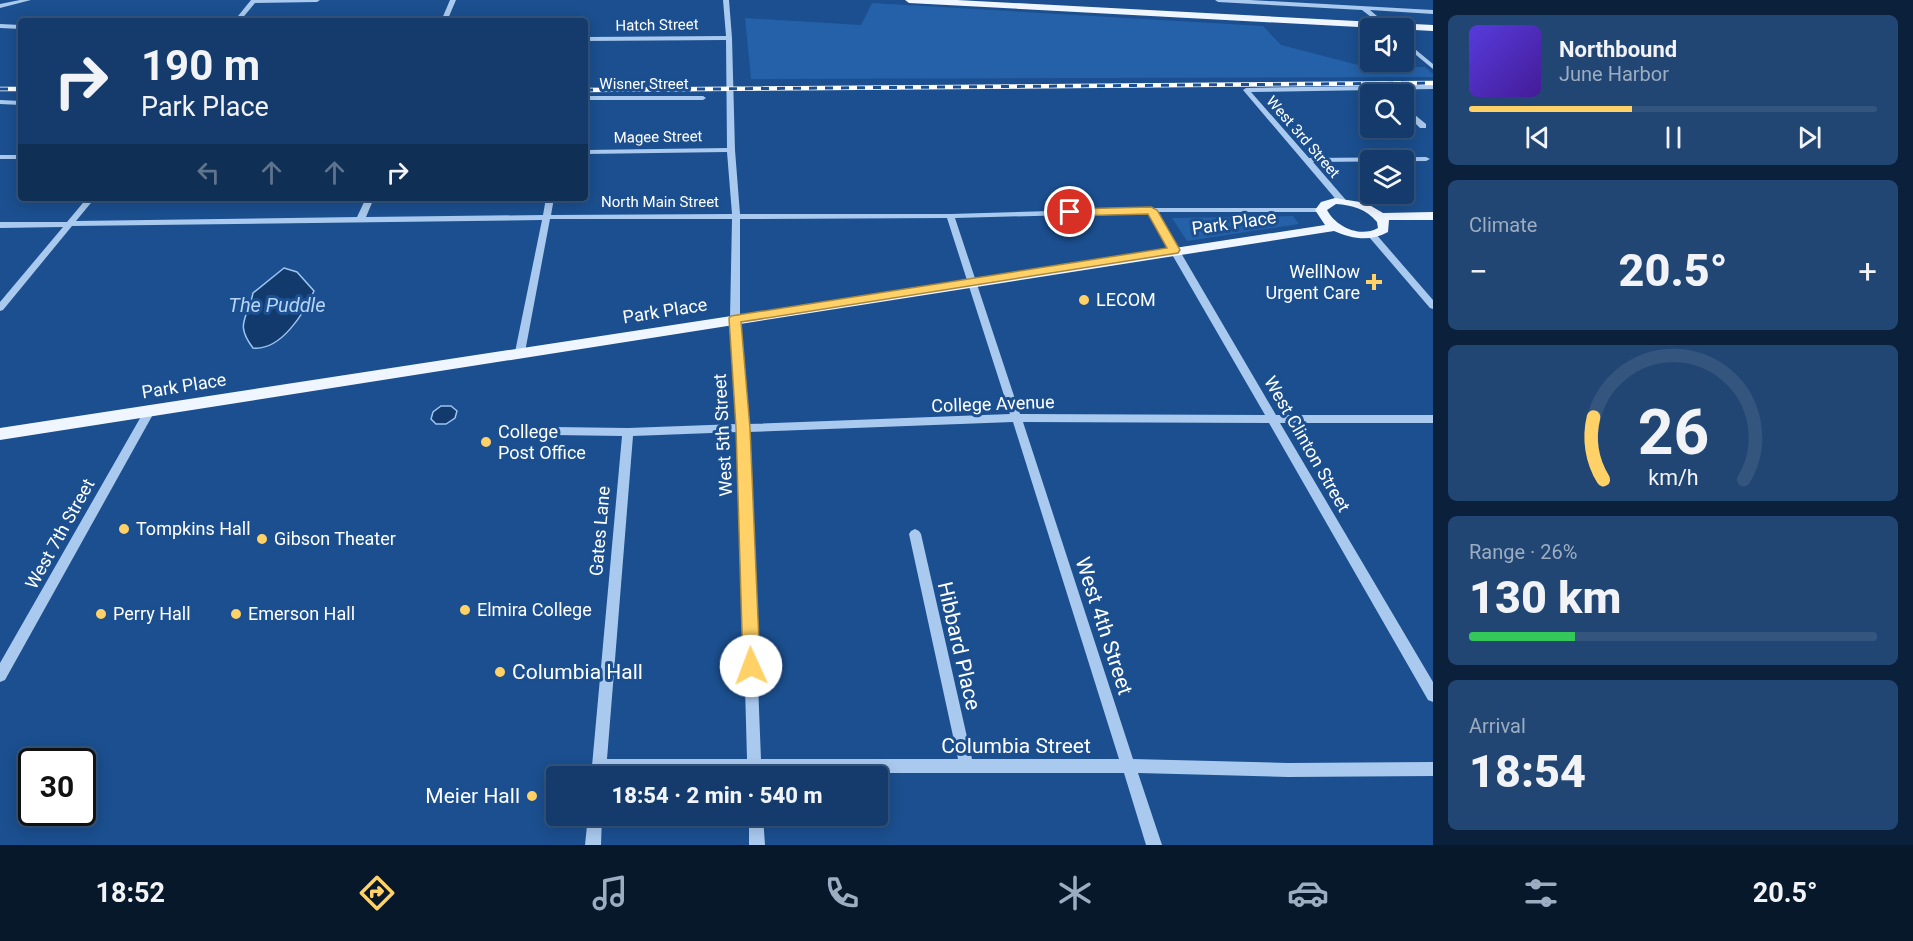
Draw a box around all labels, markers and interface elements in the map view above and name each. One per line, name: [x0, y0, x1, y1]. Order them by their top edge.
street label: Hatch Street: [615, 15, 699, 35]
map controls: [1360, 18, 1414, 204]
button: sound: [1360, 18, 1414, 72]
text: Northbound: [1559, 37, 1677, 62]
text: 190 m: [141, 41, 260, 90]
icon: right: [42, 42, 120, 120]
text: June Harbor: [1559, 62, 1669, 86]
street label: Wisner Street: [599, 75, 689, 93]
button: search: [1360, 84, 1414, 138]
text: Park Place: [141, 91, 269, 123]
street label: West 3rd Street: [1263, 92, 1343, 182]
icon: previous: [1521, 121, 1554, 154]
icon: pause: [1657, 121, 1690, 154]
icon: next: [1793, 121, 1826, 154]
street label: Magee Street: [613, 127, 703, 147]
button: layers: [1360, 150, 1414, 204]
icon: left: [192, 156, 225, 189]
icon: ahead: [255, 156, 288, 189]
icon: ahead: [318, 156, 351, 189]
icon: right: [381, 156, 414, 189]
pin: [1044, 186, 1095, 237]
street label: North Main Street: [601, 193, 719, 211]
icon: arrive: [1053, 195, 1086, 228]
street label: Park Place: [1190, 206, 1278, 239]
text: Climate: [1469, 213, 1537, 237]
text: 20.5°: [1619, 244, 1728, 297]
text: −: [1469, 252, 1488, 291]
text: +: [1858, 252, 1877, 291]
place label: WellNow Urgent Care: [1265, 261, 1360, 303]
marker: WellNow Urgent Care: [1365, 273, 1383, 291]
place label: LECOM: [1096, 289, 1156, 310]
water label: The Puddle: [228, 293, 326, 317]
street label: Park Place: [621, 293, 709, 328]
marker: LECOM: [1077, 293, 1091, 307]
street label: Park Place: [140, 368, 228, 403]
street label: West Clinton Street: [1260, 372, 1355, 515]
street label: West 5th Street: [709, 373, 736, 497]
street label: College Avenue: [931, 391, 1055, 416]
text: 26: [1637, 396, 1709, 469]
place label: College Post Office: [498, 421, 586, 463]
marker: College Post Office: [479, 435, 493, 449]
text: km/h: [1648, 465, 1698, 490]
street label: West 7th Street: [21, 475, 99, 593]
street label: Gates Lane: [585, 485, 614, 577]
place label: Tompkins Hall: [136, 518, 251, 539]
marker: Tompkins Hall: [117, 522, 131, 536]
place label: Gibson Theater: [274, 528, 396, 549]
marker: Gibson Theater: [255, 532, 269, 546]
text: Range · 26%: [1469, 540, 1577, 564]
street label: West 4th Street: [1070, 554, 1138, 698]
text: 130 km: [1469, 571, 1621, 624]
street label: Hibbard Place: [933, 579, 985, 713]
place label: Elmira College: [477, 599, 592, 620]
place label: Perry Hall: [113, 603, 191, 624]
place label: Emerson Hall: [248, 603, 355, 624]
marker: Elmira College: [458, 603, 472, 617]
marker: Perry Hall: [94, 607, 108, 621]
marker: Emerson Hall: [229, 607, 243, 621]
position arrow: [719, 634, 783, 698]
place label: Columbia Hall: [512, 660, 643, 684]
marker: Columbia Hall: [493, 665, 507, 679]
text: Arrival: [1469, 714, 1526, 738]
street label: Columbia Street: [941, 734, 1091, 758]
text: 18:54: [1469, 745, 1586, 798]
speed limit sign: 30: [18, 748, 96, 826]
text: 18:54 · 2 min · 540 m: [612, 783, 822, 808]
place label: Meier Hall: [425, 784, 520, 808]
marker: Meier Hall: [525, 789, 539, 803]
icon: directions: [356, 872, 398, 914]
icon: music: [589, 872, 631, 914]
icon: phone: [821, 872, 863, 914]
icon: climate: [1054, 872, 1096, 914]
icon: car: [1287, 872, 1329, 914]
icon: filters: [1520, 872, 1562, 914]
text: 18:52: [95, 877, 165, 909]
text: 20.5°: [1753, 877, 1818, 909]

